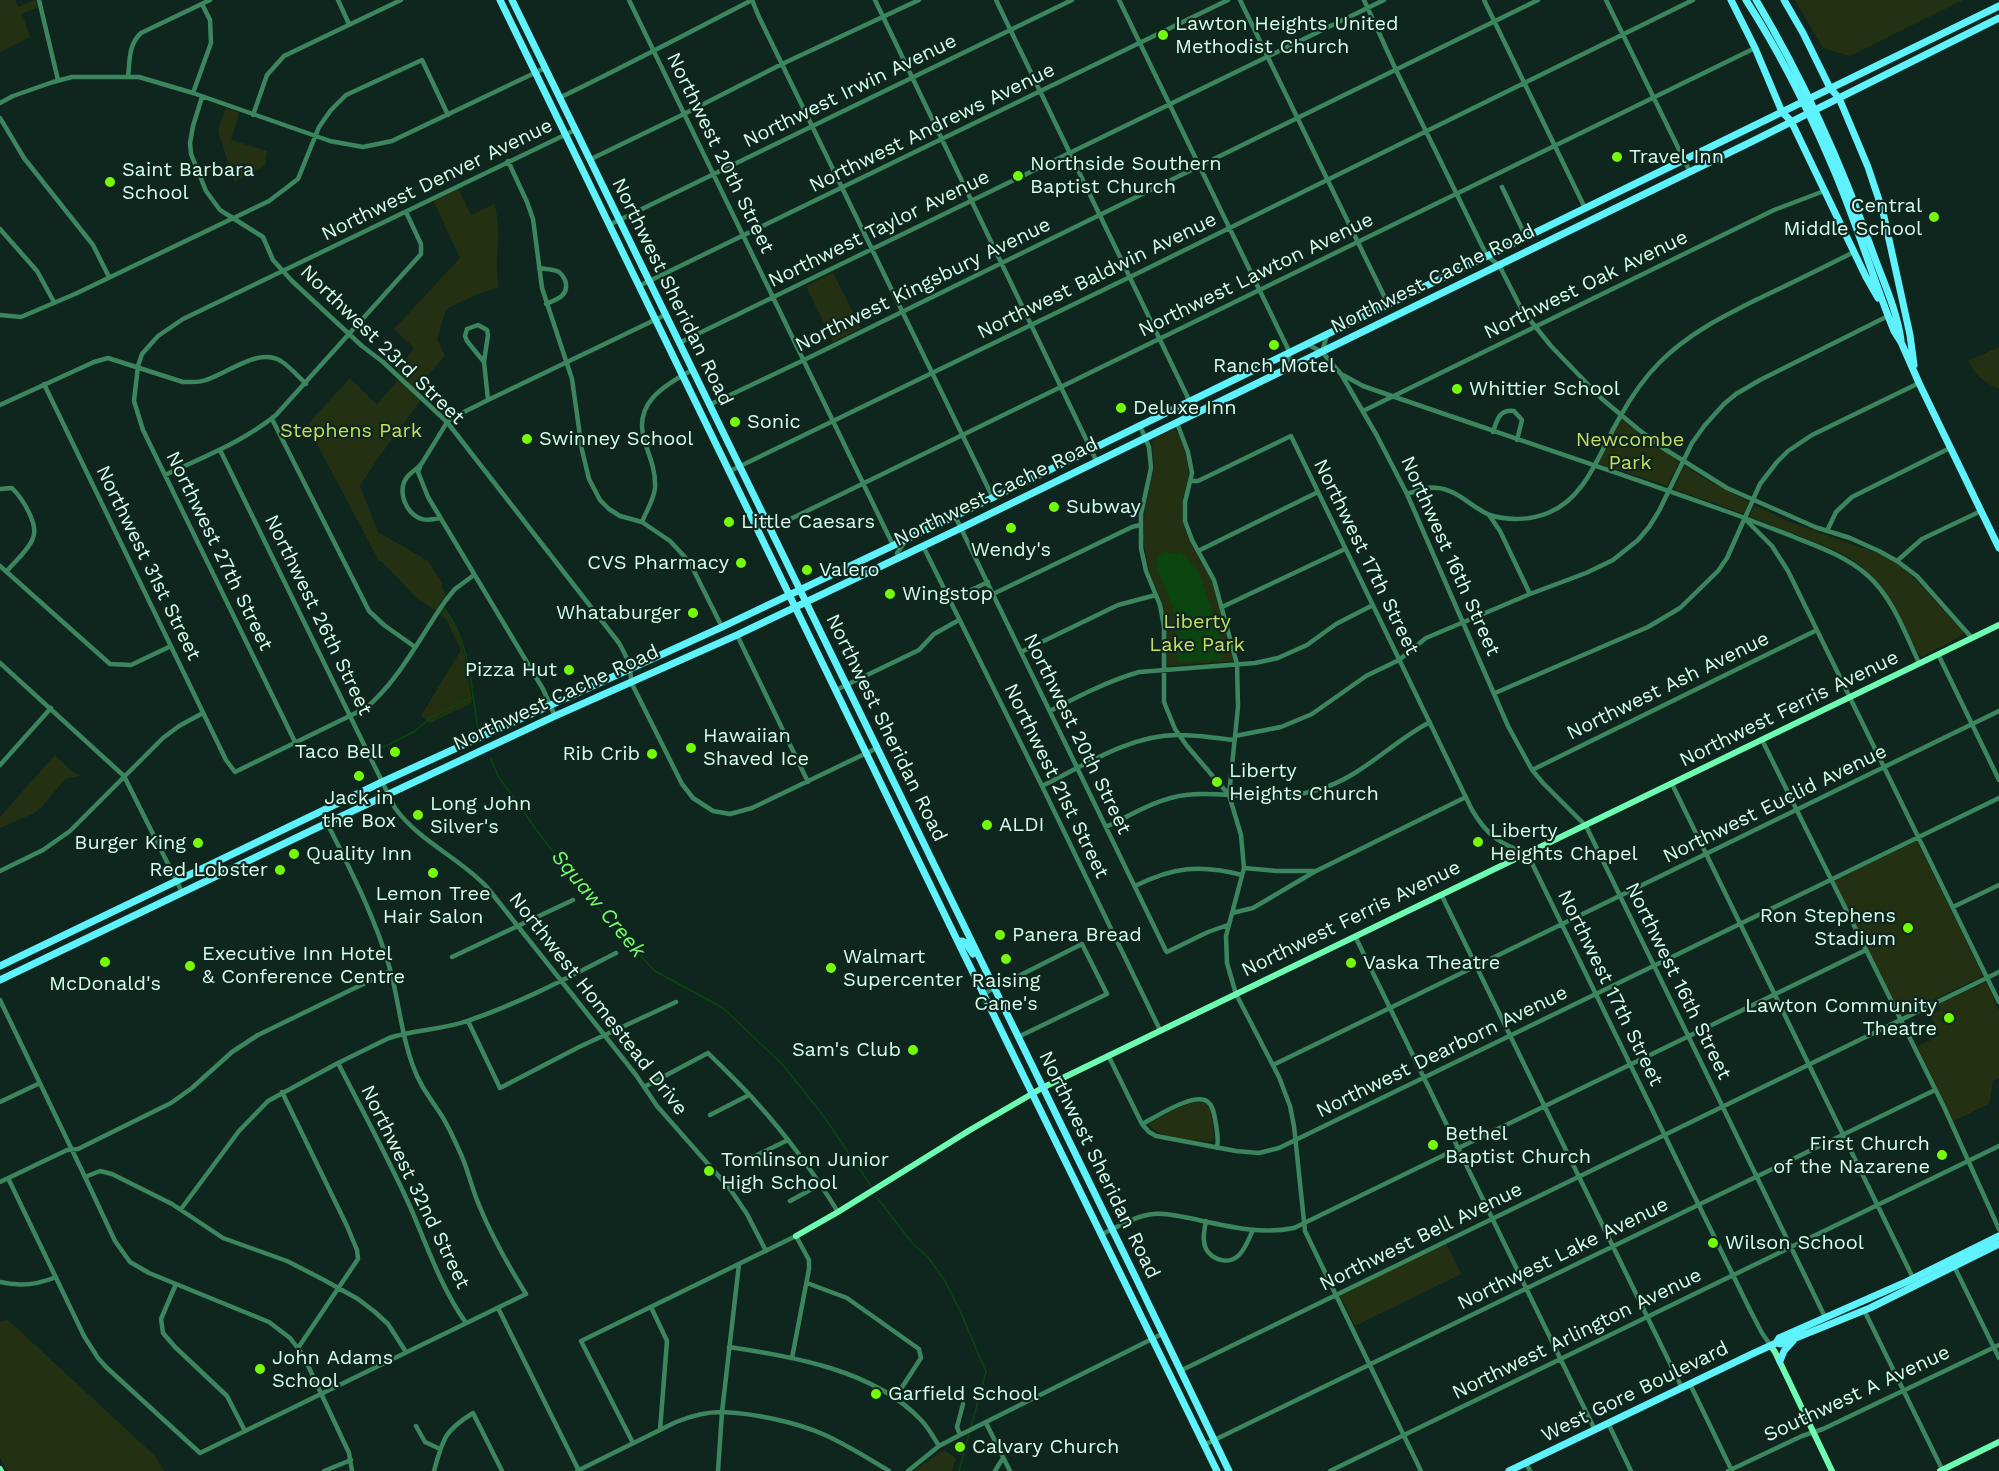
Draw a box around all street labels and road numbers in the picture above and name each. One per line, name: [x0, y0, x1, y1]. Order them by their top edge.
street label: Northwest Irwin Avenue: [739, 29, 961, 153]
street label: Northwest 20th Street: [661, 49, 779, 257]
street label: Northwest Andrews Avenue: [805, 58, 1059, 198]
street label: Northwest Denver Avenue: [318, 114, 556, 246]
street label: Northwest Taylor Avenue: [764, 165, 994, 293]
street label: Northwest Sheridan Road: [606, 174, 738, 410]
street label: Northwest Baldwin Avenue: [973, 207, 1221, 345]
street label: Northwest Lawton Avenue: [1135, 208, 1377, 342]
street label: Northwest Kingsbury Avenue: [791, 213, 1055, 357]
street label: Northwest Cache Road: [1327, 219, 1539, 339]
street label: Northwest Oak Avenue: [1480, 225, 1692, 345]
street label: Northwest 23rd Street: [295, 260, 469, 430]
street label: Northwest Cache Road: [890, 432, 1102, 552]
street label: Northwest 27th Street: [160, 447, 278, 655]
street label: Northwest 16th Street: [1395, 452, 1505, 660]
street label: Northwest 17th Street: [1308, 455, 1424, 659]
street label: Northwest 31st Street: [90, 462, 206, 664]
street label: Northwest 26th Street: [259, 511, 377, 719]
street label: Northwest Sheridan Road: [820, 610, 952, 846]
street label: Northwest Ash Avenue: [1563, 627, 1773, 745]
street label: Northwest 20th Street: [1018, 630, 1136, 838]
street label: Northwest Cache Road: [449, 640, 663, 756]
street label: Northwest Ferris Avenue: [1676, 645, 1902, 773]
street label: Northwest 21st Street: [998, 680, 1114, 882]
street label: Northwest Euclid Avenue: [1659, 739, 1891, 869]
street label: Northwest Ferris Avenue: [1238, 855, 1464, 983]
street label: Northwest 16th Street: [1620, 879, 1736, 1083]
street label: Northwest 17th Street: [1552, 886, 1668, 1090]
street label: Northwest Homestead Drive: [503, 888, 693, 1120]
street label: Northwest Dearborn Avenue: [1313, 981, 1571, 1123]
street label: Northwest Sheridan Road: [1033, 1047, 1165, 1283]
street label: Northwest 32nd Street: [355, 1081, 475, 1293]
street label: Northwest Bell Avenue: [1316, 1177, 1526, 1297]
street label: Northwest Lake Avenue: [1454, 1192, 1672, 1316]
street label: Northwest Arlington Avenue: [1448, 1263, 1706, 1405]
street label: West Gore Boulevard: [1538, 1336, 1732, 1448]
street label: Southwest A Avenue: [1760, 1340, 1954, 1448]

